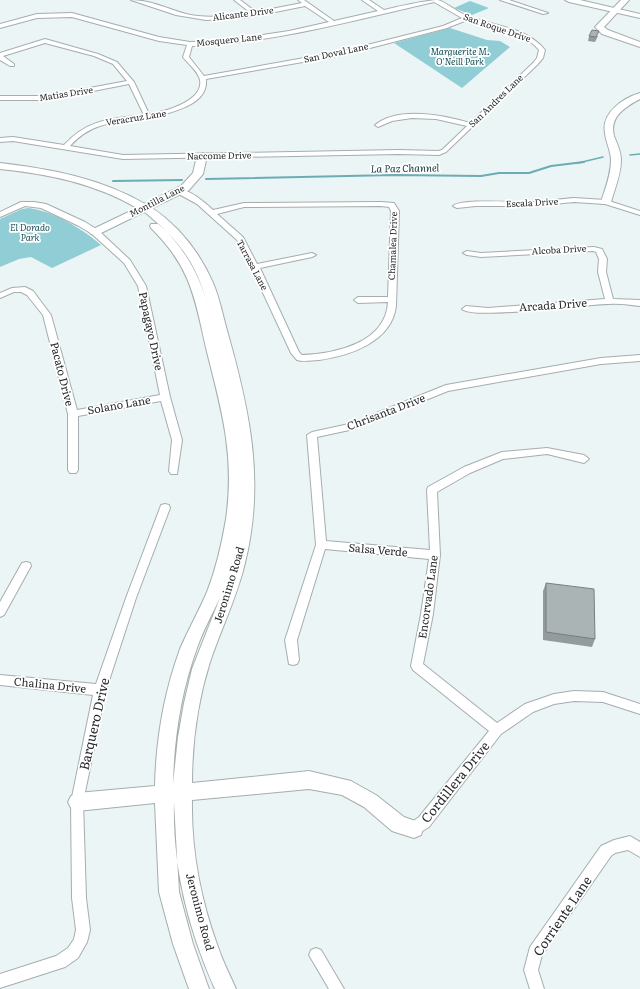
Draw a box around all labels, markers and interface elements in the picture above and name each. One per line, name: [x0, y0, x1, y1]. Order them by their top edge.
street label: Alicante Drive: [212, 2, 274, 24]
street label: San Roque Drive: [462, 9, 533, 45]
street label: Mosquero Lane: [195, 29, 263, 49]
street label: San Doval Lane: [302, 38, 370, 66]
park label: Marguerite M. O'Neill Park: [430, 44, 490, 68]
street label: San Andres Lane: [465, 70, 526, 130]
street label: Matias Drive: [38, 82, 94, 104]
street label: Veracruz Lane: [105, 105, 167, 129]
street label: Naccome Drive: [186, 147, 252, 163]
water label: La Paz Channel: [371, 159, 440, 176]
street label: Montilla Lane: [127, 180, 187, 220]
street label: Escala Drive: [505, 194, 559, 210]
street label: Chamalea Drive: [384, 211, 400, 280]
park label: El Dorado Park: [10, 220, 50, 244]
street label: Tarrasa Lane: [234, 237, 272, 293]
street label: Alcoba Drive: [531, 241, 587, 257]
street label: Papagayo Drive: [136, 290, 168, 372]
street label: Arcada Drive: [518, 294, 588, 314]
street label: Pacato Drive: [47, 340, 79, 408]
street label: Chrisanta Drive: [344, 389, 427, 433]
street label: Solano Lane: [86, 391, 152, 417]
street label: Salsa Verde: [348, 538, 409, 560]
street label: Jeronimo Road: [209, 544, 247, 625]
street label: Encorvado Lane: [413, 554, 441, 640]
street label: Chalina Drive: [13, 672, 87, 696]
street label: Barquero Drive: [74, 676, 113, 772]
street label: Cordillera Drive: [416, 737, 494, 827]
street label: Jeronimo Road: [183, 871, 219, 953]
street label: Corriente Lane: [528, 872, 596, 960]

